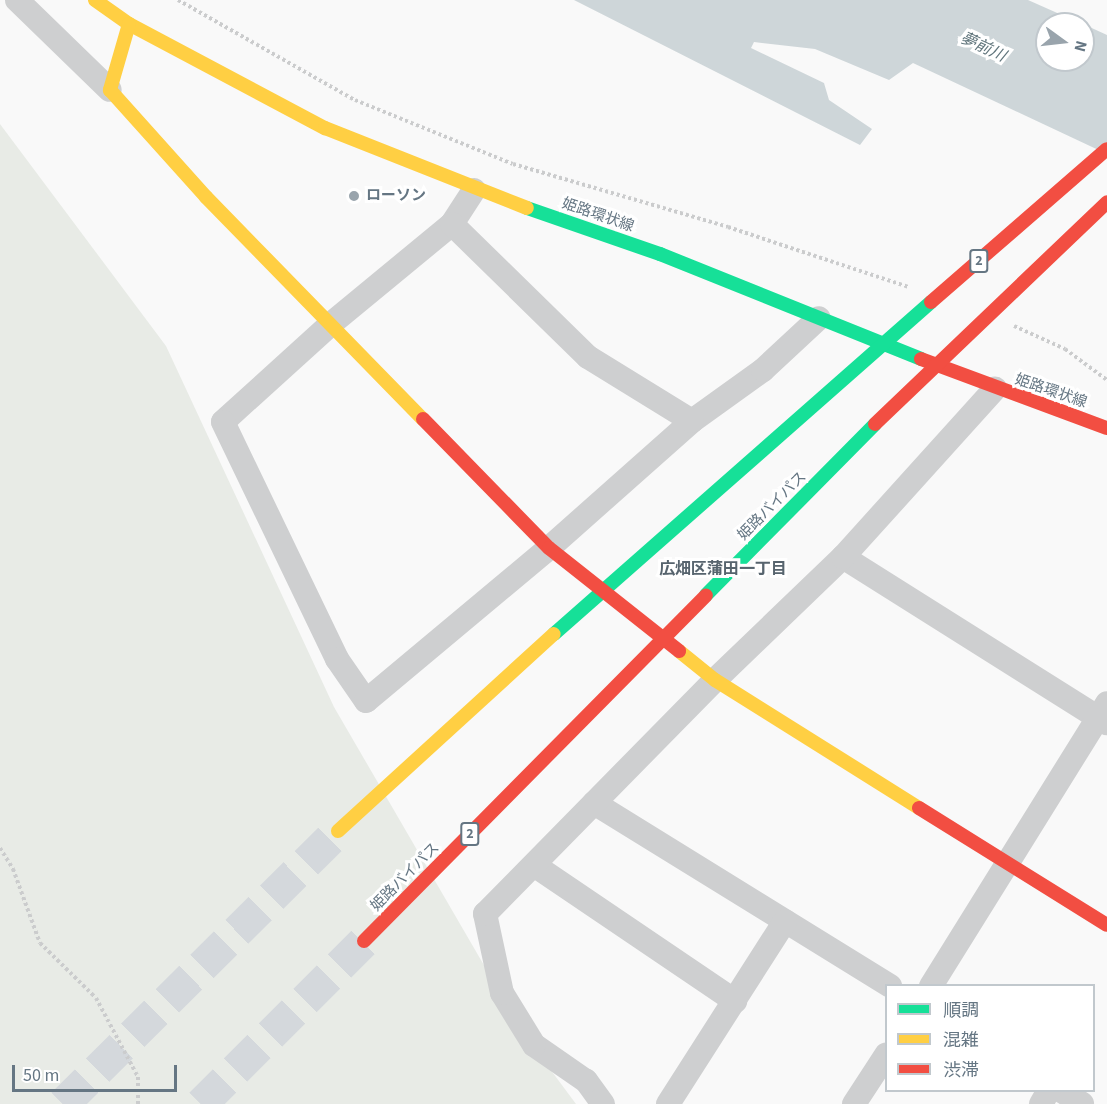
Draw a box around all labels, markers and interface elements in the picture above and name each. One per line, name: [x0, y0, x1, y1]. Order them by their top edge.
north arrow: [1035, 12, 1095, 72]
water label: 夢前川: [957, 28, 1009, 66]
text: N: [1068, 38, 1092, 54]
place label: ローソン: [366, 187, 426, 205]
marker: ローソン: [347, 189, 361, 203]
street label: 姫路環状線: [560, 194, 636, 236]
road number: 2: [968, 250, 990, 272]
street label: 姫路環状線: [1013, 370, 1089, 412]
street label: 姫路バイパス: [734, 468, 810, 544]
district label: 広畑区蒲田一丁目: [659, 559, 787, 579]
road number: 2: [460, 823, 480, 845]
street label: 姫路バイパス: [367, 839, 443, 915]
legend: [885, 984, 1095, 1092]
text: 順調: [943, 998, 979, 1023]
text: 混雑: [943, 1028, 979, 1053]
scale bar: [15, 1053, 180, 1091]
text: 渋滞: [943, 1058, 979, 1083]
text: 50 m: [23, 1063, 59, 1088]

